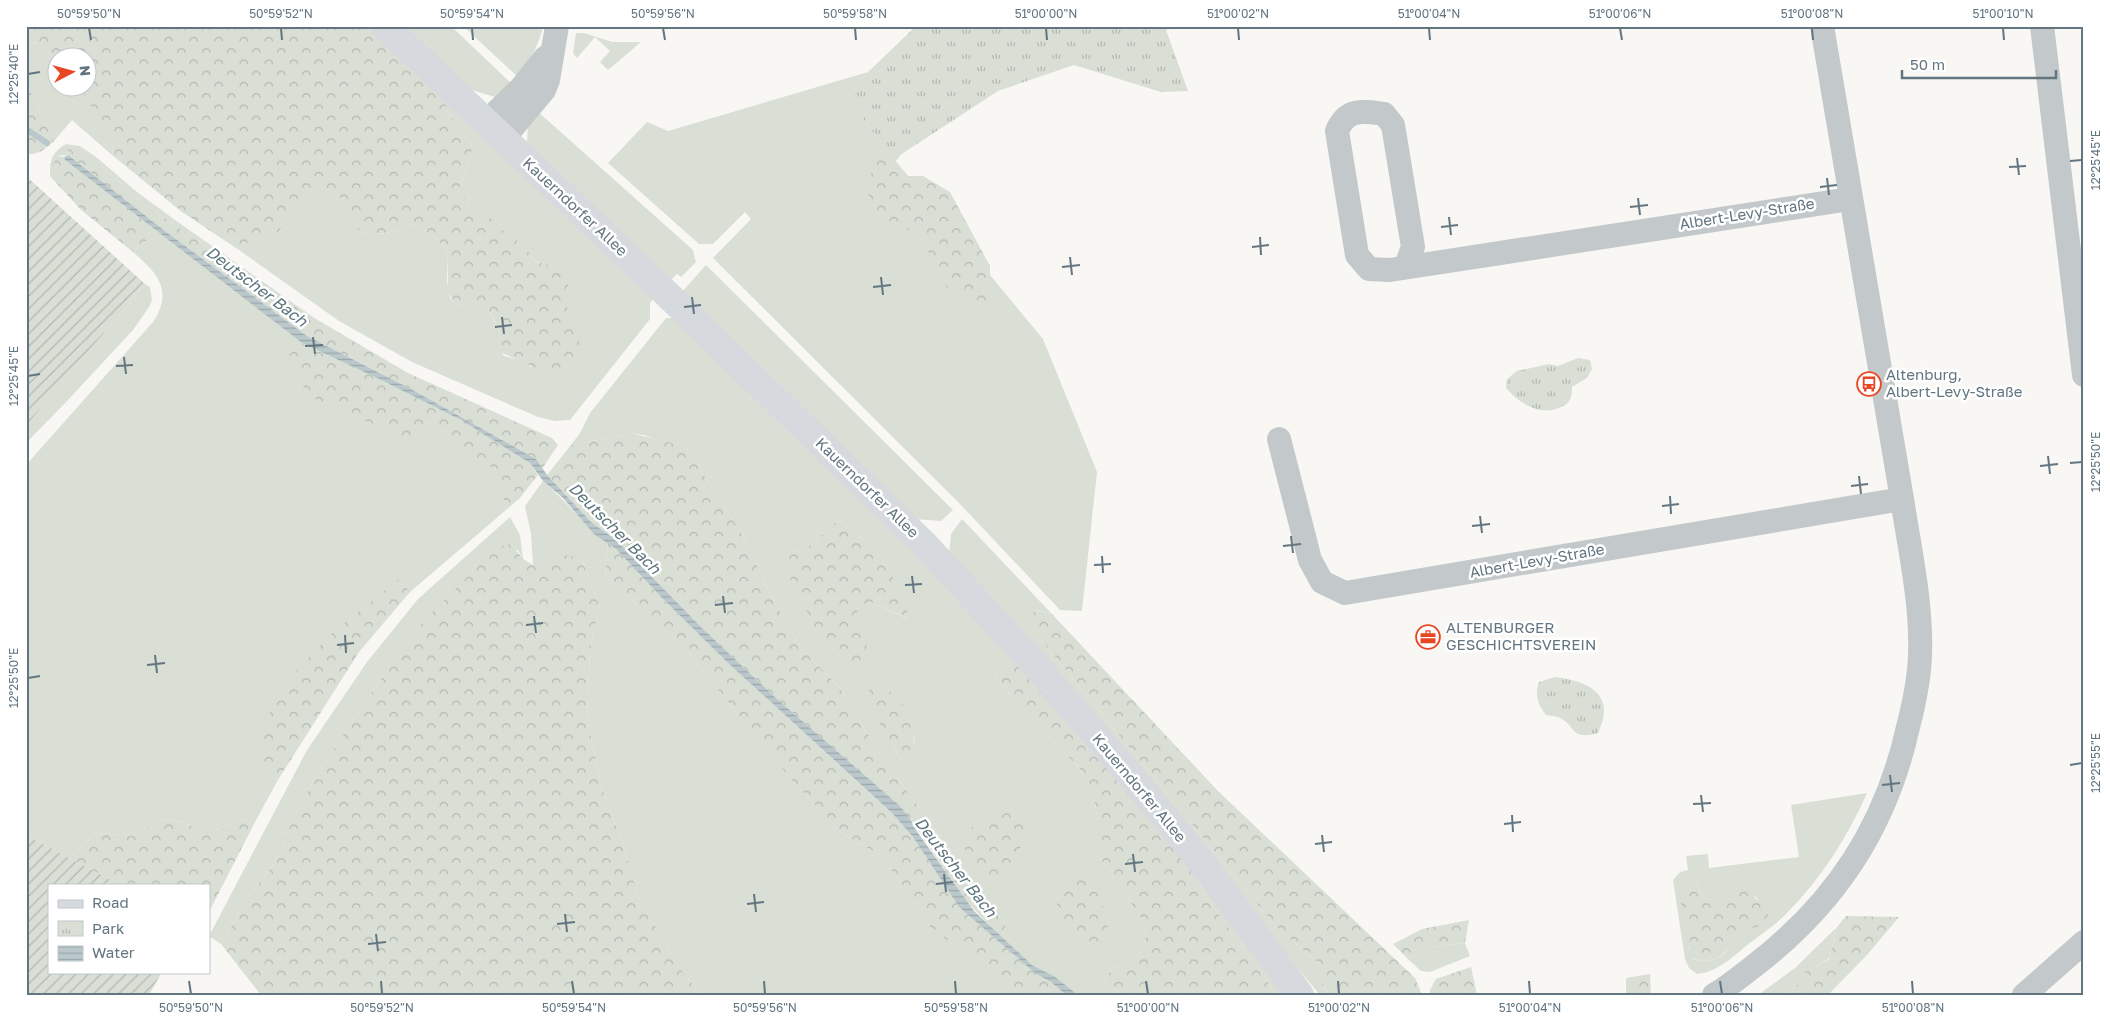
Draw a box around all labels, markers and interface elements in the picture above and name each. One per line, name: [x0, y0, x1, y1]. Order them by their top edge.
text: 50°59'50"N: [57, 6, 121, 21]
text: 50°59'52"N: [249, 6, 313, 21]
text: 50°59'54"N: [440, 6, 504, 21]
text: 50°59'56"N: [631, 6, 695, 21]
text: 50°59'58"N: [823, 6, 887, 21]
text: 51°00'00"N: [1015, 6, 1077, 21]
text: 51°00'02"N: [1207, 6, 1269, 21]
text: 51°00'04"N: [1398, 6, 1460, 21]
text: 51°00'06"N: [1589, 6, 1651, 21]
text: 51°00'08"N: [1781, 6, 1843, 21]
text: 51°00'10"N: [1972, 6, 2034, 21]
text: 12°25'40"E: [6, 44, 21, 104]
north arrow: [48, 48, 98, 98]
scale bar: [1902, 48, 2056, 80]
text: 50 m: [1910, 55, 1945, 73]
text: N: [76, 64, 94, 77]
text: 12°25'45"E: [2088, 130, 2103, 190]
street label: Kauerndorfer Allee: [520, 153, 632, 259]
street label: Albert-Levy-Straße: [1678, 193, 1816, 233]
water label: Deutscher Bach: [202, 241, 312, 331]
text: 12°25'45"E: [6, 346, 21, 406]
place label: Altenburg, Albert-Levy-Straße: [1886, 365, 2023, 400]
bus stop icon: Altenburg, Albert-Levy-Straße: [1856, 371, 1882, 397]
text: 12°25'50"E: [2088, 432, 2103, 492]
street label: Kauerndorfer Allee: [812, 434, 923, 541]
water label: Deutscher Bach: [565, 478, 666, 579]
street label: Albert-Levy-Straße: [1468, 539, 1606, 581]
place label: ALTENBURGER GESCHICHTSVEREIN: [1446, 618, 1596, 653]
office icon: ALTENBURGER GESCHICHTSVEREIN: [1415, 624, 1441, 650]
text: 12°25'50"E: [6, 648, 21, 708]
street label: Kauerndorfer Allee: [1089, 729, 1191, 846]
text: 12°25'55"E: [2088, 733, 2103, 793]
water label: Deutscher Bach: [911, 813, 1002, 922]
legend: [48, 884, 210, 974]
text: Road: [92, 893, 129, 911]
text: Park: [92, 919, 125, 937]
text: Water: [92, 943, 135, 961]
text: 50°59'50"N: [159, 1000, 223, 1015]
text: 50°59'52"N: [350, 1000, 414, 1015]
text: 50°59'54"N: [542, 1000, 606, 1015]
text: 50°59'56"N: [733, 1000, 797, 1015]
text: 50°59'58"N: [924, 1000, 988, 1015]
text: 51°00'00"N: [1117, 1000, 1179, 1015]
text: 51°00'02"N: [1308, 1000, 1370, 1015]
text: 51°00'04"N: [1499, 1000, 1561, 1015]
text: 51°00'06"N: [1691, 1000, 1753, 1015]
text: 51°00'08"N: [1882, 1000, 1944, 1015]

